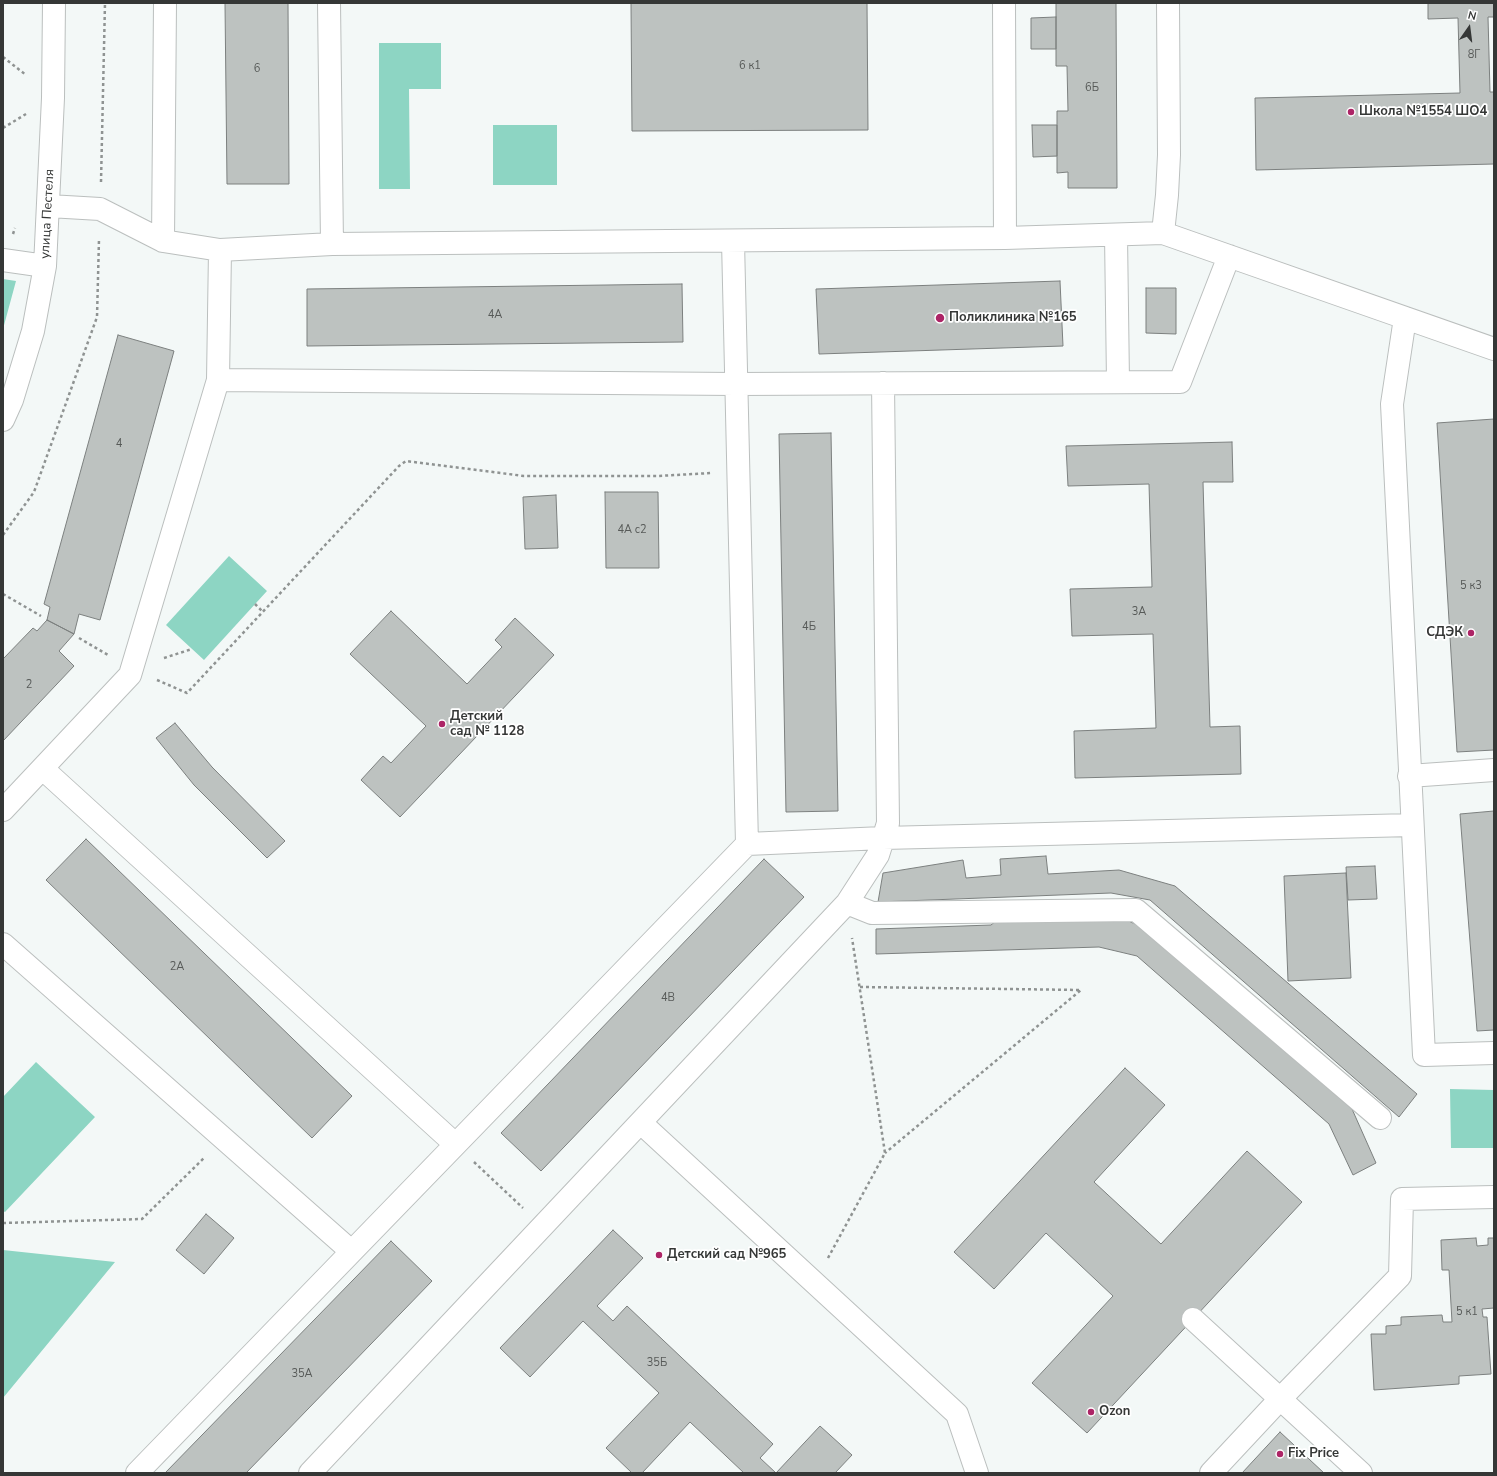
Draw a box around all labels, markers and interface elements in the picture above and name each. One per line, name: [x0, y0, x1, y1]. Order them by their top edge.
north arrow: [1449, 8, 1489, 48]
text: N: [1466, 8, 1478, 24]
house number: 8Г: [1468, 48, 1480, 62]
house number: 6 к1: [739, 59, 761, 73]
house number: 6: [254, 62, 260, 76]
house number: 6Б: [1085, 81, 1099, 95]
place label: Школа №1554 ШО4: [1359, 104, 1487, 120]
marker: Школа №1554 ШО4: [1346, 107, 1356, 117]
street label: улица Пестеля: [38, 169, 58, 259]
house number: 4А: [488, 308, 502, 322]
place label: Поликлиника №165: [949, 310, 1077, 326]
marker: Поликлиника №165: [934, 312, 946, 324]
house number: 4: [116, 437, 122, 451]
house number: 4А с2: [617, 523, 647, 537]
house number: 5 к3: [1460, 579, 1482, 593]
house number: 3А: [1132, 605, 1146, 619]
house number: 4Б: [802, 620, 816, 634]
place label: СДЭК: [1426, 625, 1463, 641]
marker: СДЭК: [1466, 628, 1476, 638]
house number: 2: [26, 678, 32, 692]
place label: Детский сад № 1128: [450, 709, 524, 740]
marker: Детский сад № 1128: [437, 719, 447, 729]
house number: 2А: [170, 960, 184, 974]
house number: 4В: [661, 991, 675, 1005]
place label: Детский сад №965: [667, 1247, 786, 1263]
marker: Детский сад №965: [654, 1250, 664, 1260]
house number: 5 к1: [1456, 1305, 1478, 1319]
house number: 35Б: [647, 1356, 667, 1370]
house number: 35А: [291, 1367, 313, 1381]
place label: Ozon: [1099, 1404, 1130, 1420]
marker: Ozon: [1086, 1407, 1096, 1417]
place label: Fix Price: [1288, 1446, 1339, 1462]
marker: Fix Price: [1275, 1449, 1285, 1459]

